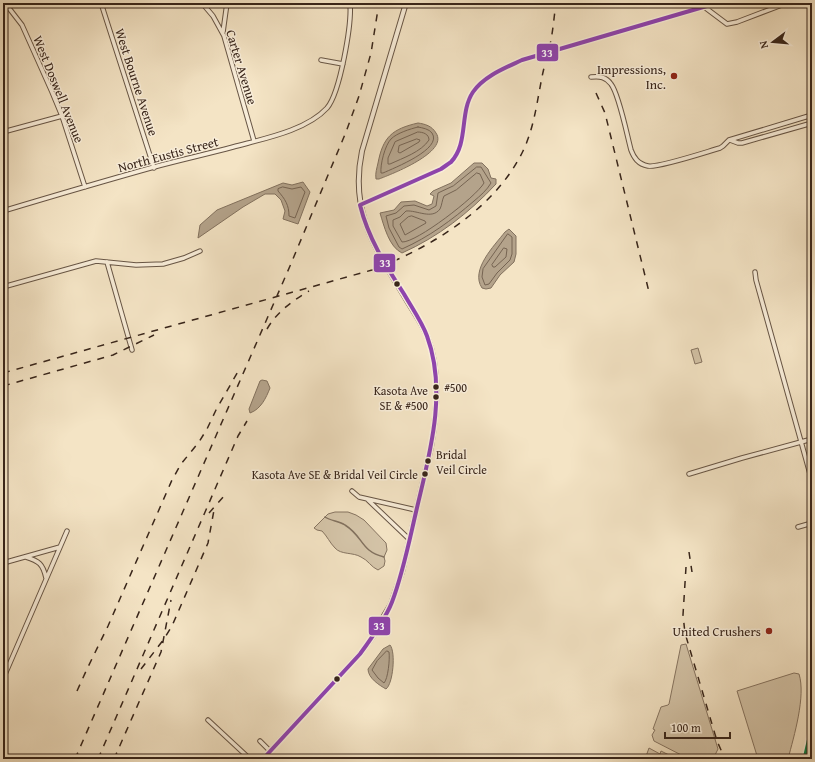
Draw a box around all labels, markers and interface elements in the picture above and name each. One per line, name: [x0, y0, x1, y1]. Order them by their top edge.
north arrow: [753, 22, 793, 62]
street label: West Bourne Avenue: [110, 26, 163, 138]
street label: Carter Avenue: [221, 27, 262, 107]
street label: West Doswell Avenue: [28, 33, 89, 146]
text: N: [755, 38, 772, 50]
line badge: 33: [536, 43, 559, 62]
text: 33: [541, 45, 553, 61]
place label: Impressions, Inc.: [597, 60, 666, 94]
marker: Impressions, Inc.: [669, 71, 679, 81]
street label: North Eustis Street: [116, 132, 221, 177]
line badge: 33: [373, 253, 396, 273]
text: 33: [379, 255, 391, 271]
unlabelled marker: [392, 279, 402, 289]
place label: #500: [444, 379, 467, 396]
place label: Kasota Ave SE & #500: [374, 382, 428, 414]
marker: #500: [431, 382, 441, 392]
marker: Kasota Ave SE & #500: [431, 392, 441, 402]
place label: Bridal Veil Circle: [436, 446, 487, 478]
marker: Bridal Veil Circle: [423, 456, 433, 466]
place label: Kasota Ave SE & Bridal Veil Circle: [252, 466, 418, 483]
marker: Kasota Ave SE & Bridal Veil Circle: [420, 469, 430, 479]
line badge: 33: [368, 616, 391, 636]
text: 33: [373, 618, 385, 634]
place label: United Crushers: [672, 622, 761, 641]
marker: United Crushers: [764, 626, 774, 636]
unlabelled marker: [332, 674, 342, 684]
scale bar: [665, 714, 730, 740]
text: 100 m: [671, 719, 701, 736]

